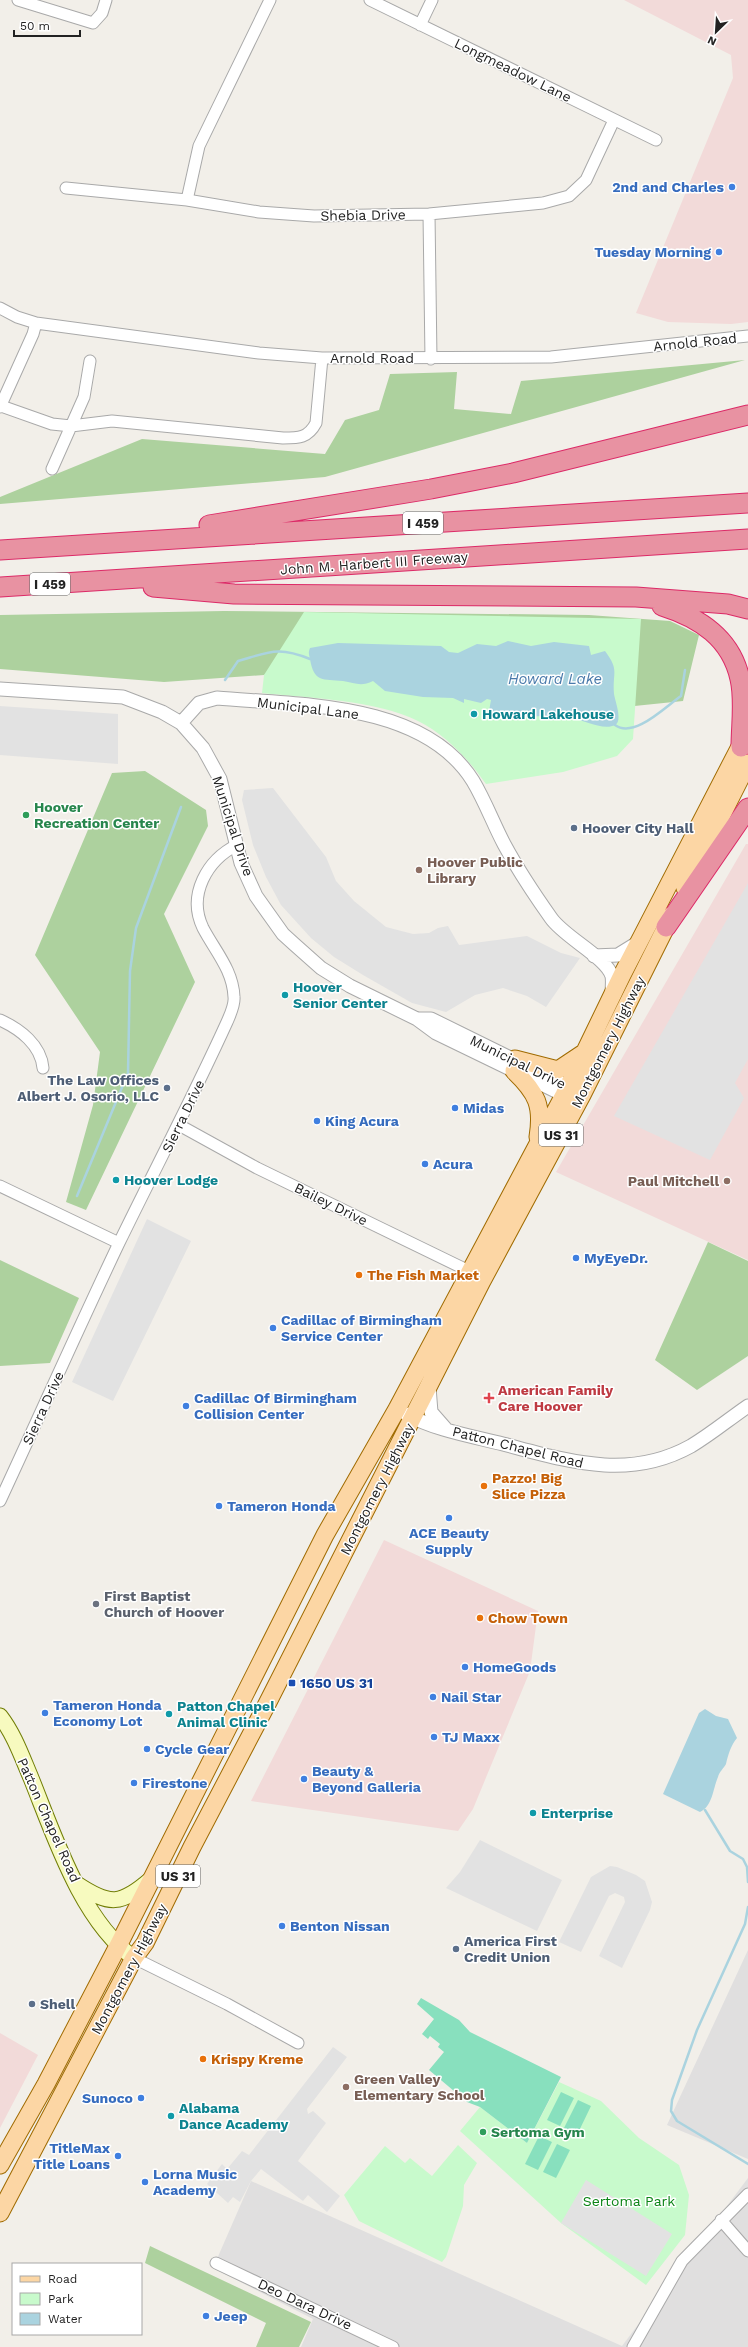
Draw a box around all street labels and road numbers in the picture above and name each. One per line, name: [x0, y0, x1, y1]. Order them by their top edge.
street label: Longmeadow Lane: [452, 35, 574, 105]
street label: Shebia Drive: [320, 206, 406, 224]
street label: Arnold Road: [652, 330, 738, 354]
street label: Arnold Road: [330, 350, 414, 366]
road number: I 459: [403, 512, 443, 534]
street label: John M. Harbert III Freeway: [280, 548, 469, 578]
road number: I 459: [30, 573, 70, 595]
street label: Municipal Lane: [256, 694, 360, 722]
street label: Municipal Drive: [209, 774, 257, 878]
street label: Montgomery Highway: [568, 973, 649, 1111]
street label: Municipal Drive: [468, 1032, 568, 1092]
street label: Sierra Drive: [158, 1077, 208, 1155]
road number: US 31: [539, 1124, 583, 1146]
street label: Bailey Drive: [292, 1179, 370, 1229]
street label: Sierra Drive: [19, 1369, 67, 1447]
street label: Montgomery Highway: [337, 1420, 418, 1558]
street label: Patton Chapel Road: [451, 1423, 585, 1471]
street label: Patton Chapel Road: [14, 1755, 84, 1885]
road number: US 31: [156, 1865, 200, 1887]
street label: Montgomery Highway: [88, 1900, 171, 2037]
street label: Deo Dara Drive: [255, 2275, 355, 2333]

